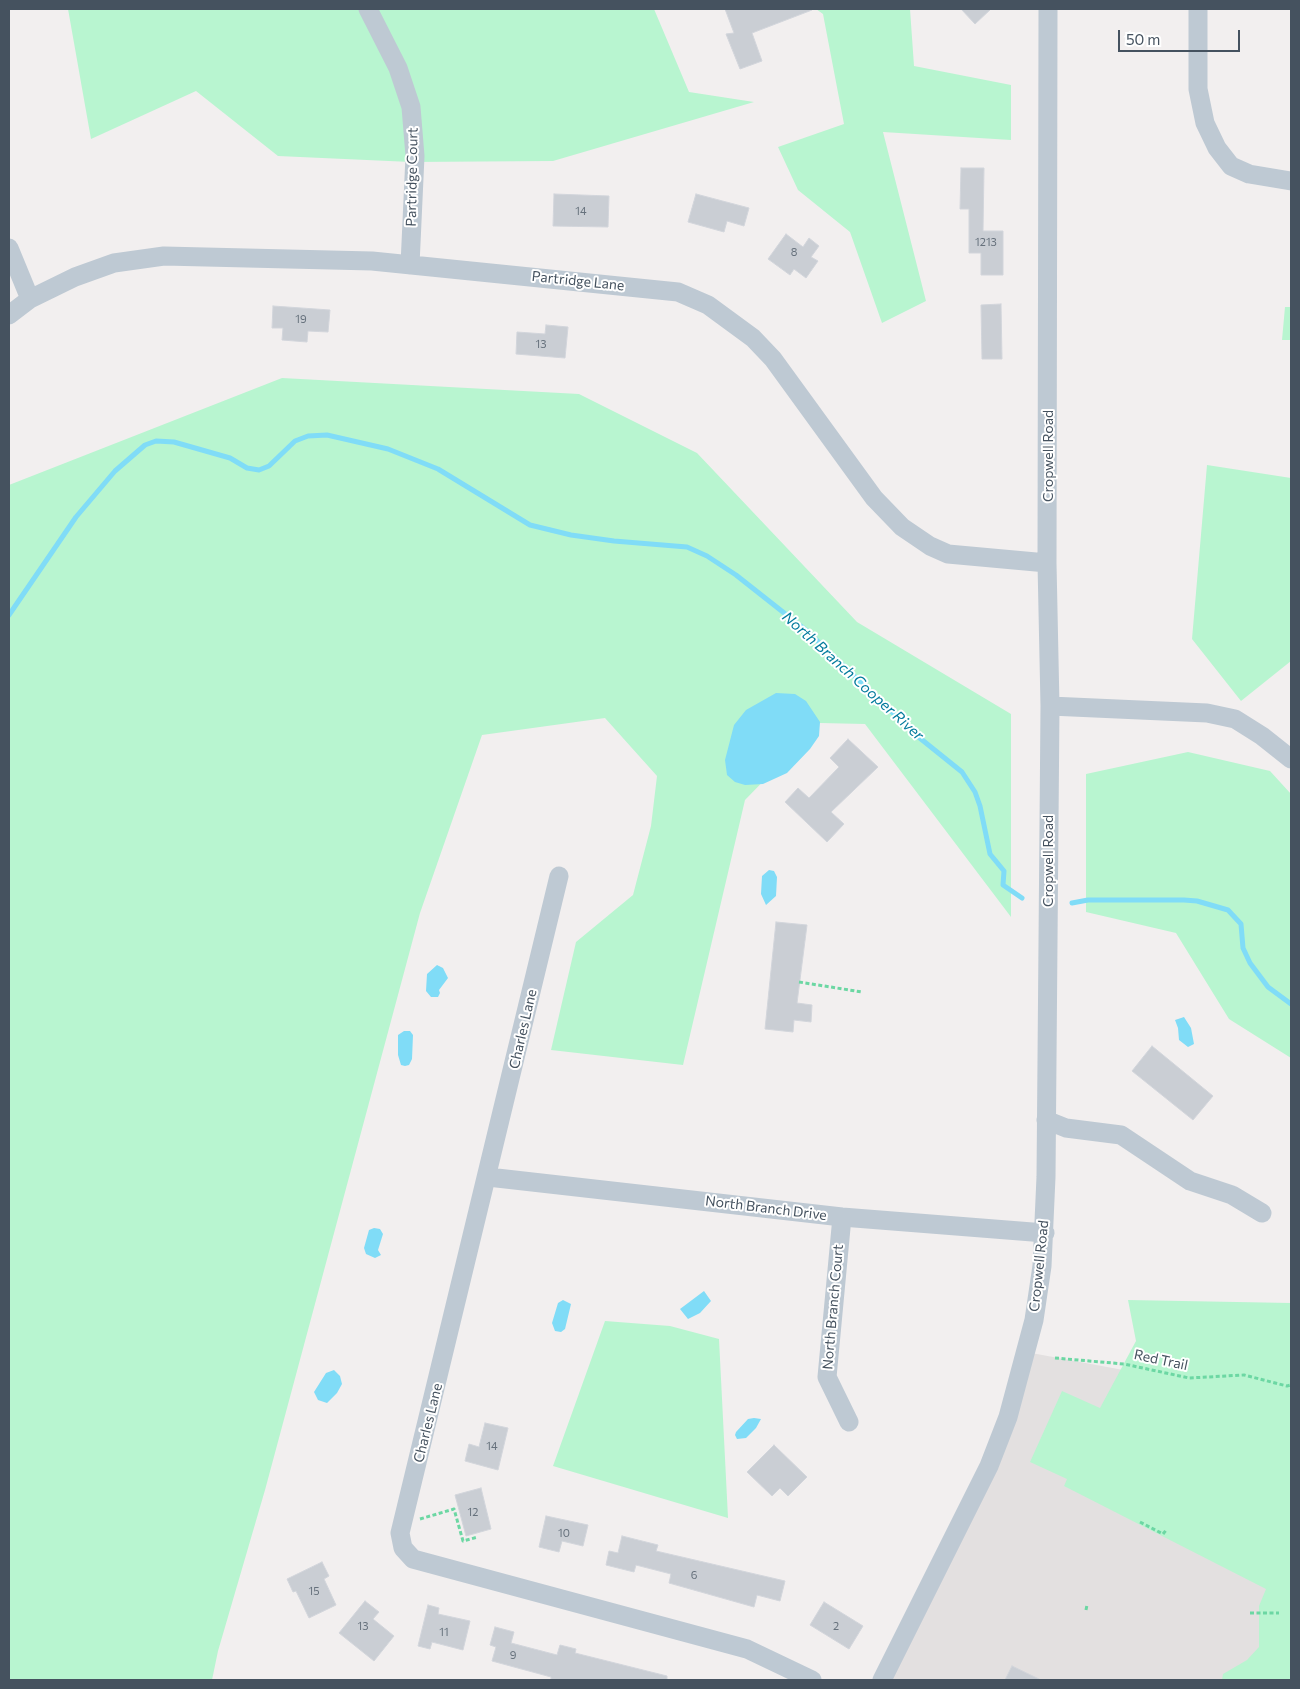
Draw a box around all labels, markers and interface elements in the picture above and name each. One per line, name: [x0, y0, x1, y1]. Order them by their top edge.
scale bar: [1120, 20, 1242, 52]
text: 50 m: [1126, 30, 1160, 48]
street label: Partridge Court: [403, 127, 421, 227]
house number: 14: [575, 204, 587, 218]
house number: 1213: [975, 235, 997, 249]
house number: 8: [791, 245, 797, 259]
street label: Partridge Lane: [531, 268, 625, 294]
house number: 19: [295, 312, 307, 326]
house number: 13: [536, 337, 546, 351]
street label: Cropwell Road: [1040, 410, 1056, 502]
water label: North Branch Cooper River: [779, 608, 927, 744]
street label: Cropwell Road: [1040, 815, 1056, 907]
street label: Charles Lane: [506, 988, 540, 1070]
street label: North Branch Drive: [704, 1192, 828, 1224]
street label: Cropwell Road: [1026, 1219, 1052, 1313]
street label: North Branch Court: [819, 1244, 847, 1370]
street label: Red Trail: [1132, 1346, 1190, 1374]
street label: Charles Lane: [410, 1382, 446, 1464]
house number: 14: [486, 1439, 498, 1453]
house number: 12: [468, 1505, 478, 1519]
house number: 10: [558, 1526, 570, 1540]
house number: 6: [691, 1568, 697, 1582]
house number: 15: [308, 1584, 320, 1598]
house number: 13: [358, 1619, 368, 1633]
house number: 2: [833, 1619, 839, 1633]
house number: 11: [439, 1625, 449, 1639]
house number: 9: [510, 1648, 516, 1662]

